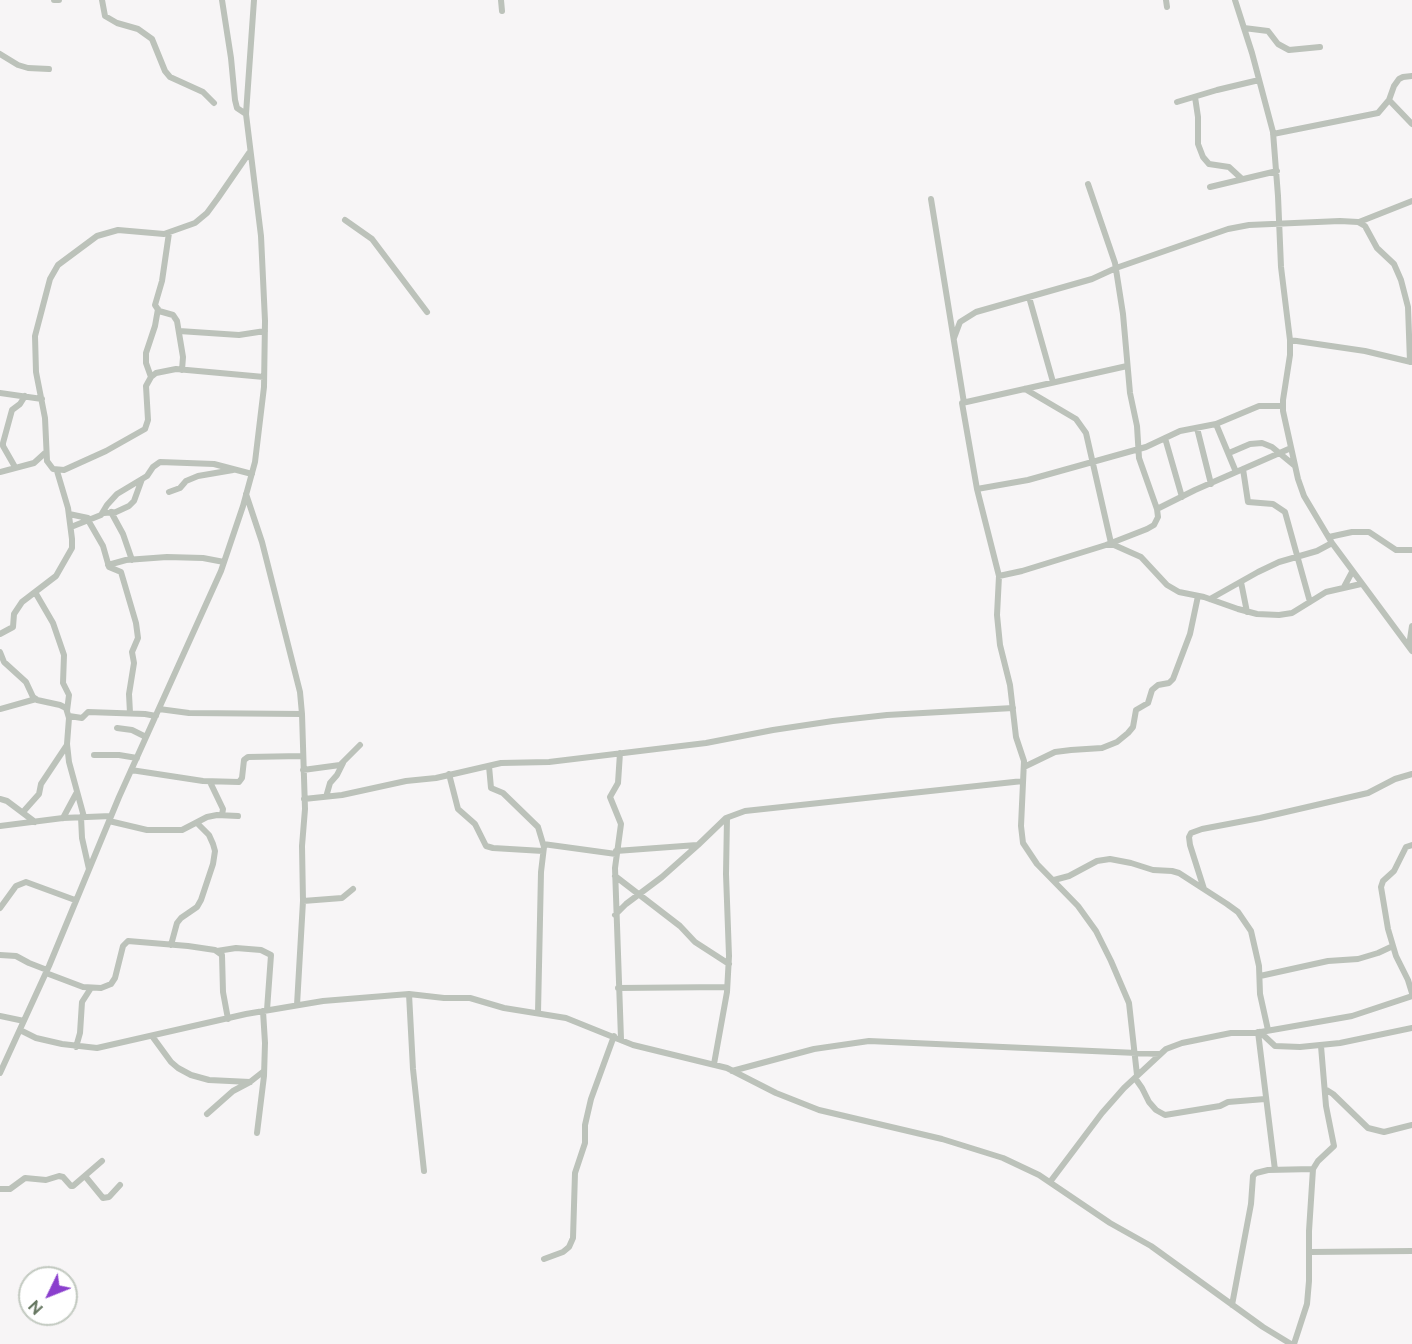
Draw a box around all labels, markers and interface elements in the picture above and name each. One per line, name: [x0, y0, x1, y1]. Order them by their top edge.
north arrow: [18, 1266, 78, 1326]
text: N: [25, 1296, 47, 1318]

